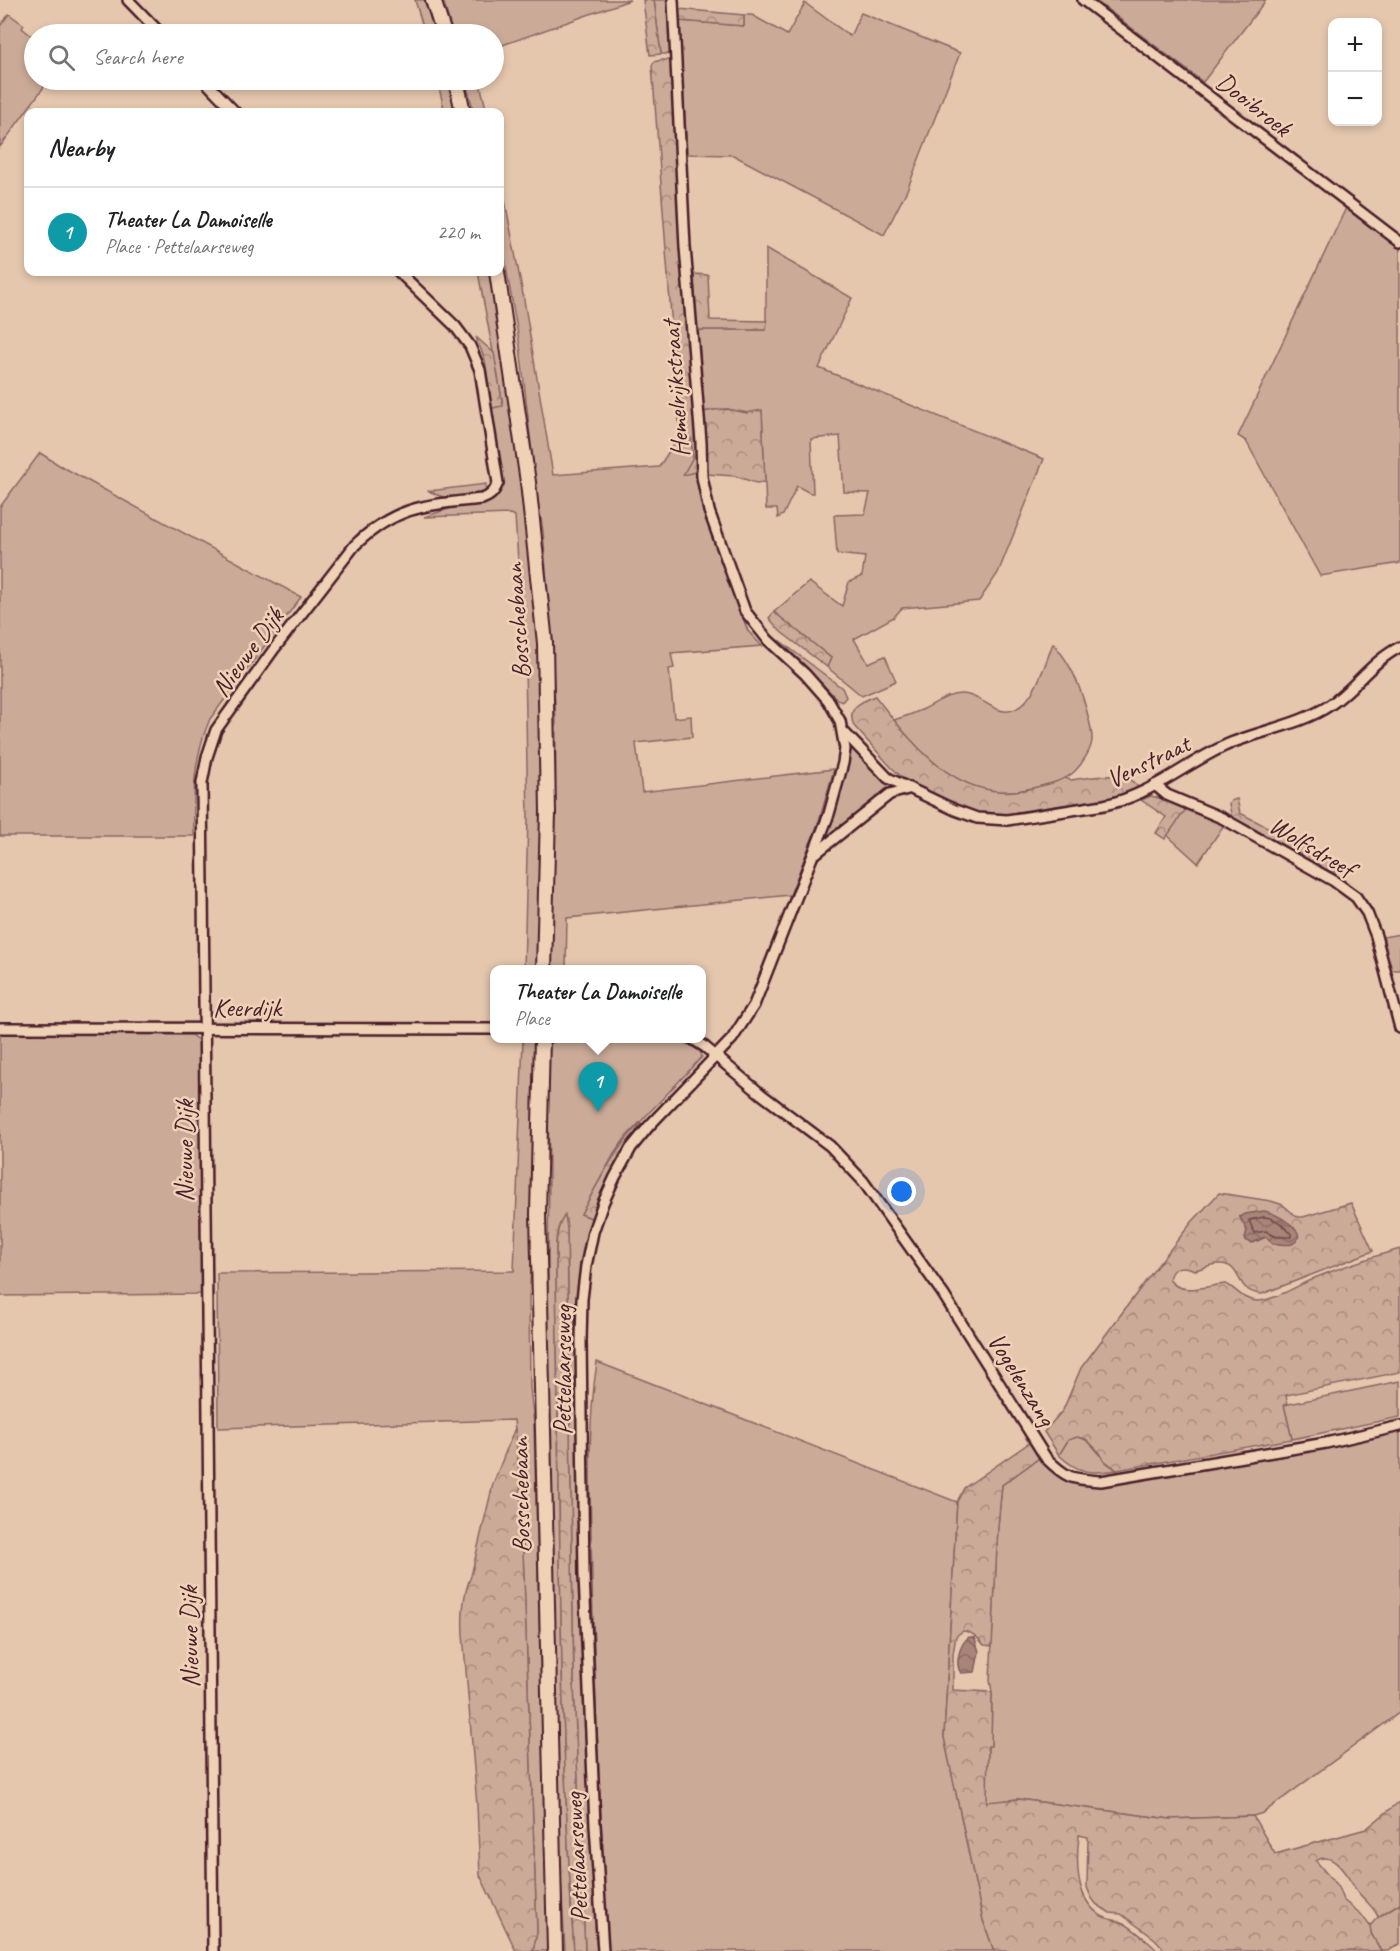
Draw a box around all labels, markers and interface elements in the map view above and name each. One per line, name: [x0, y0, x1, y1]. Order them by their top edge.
map controls: [1328, 18, 1382, 126]
button: +: [1328, 18, 1382, 72]
search box: [24, 24, 504, 90]
icon: search: [45, 41, 78, 74]
text: Search here: [93, 43, 183, 71]
street label: Dooibroek: [1210, 65, 1300, 146]
button: −: [1328, 72, 1382, 126]
text: Nearby: [48, 131, 113, 164]
text: Theater La Damoiselle: [105, 206, 272, 234]
text: 1: [63, 220, 72, 245]
text: 220 m: [437, 220, 480, 245]
text: Place · Pettelaarseweg: [105, 234, 253, 259]
street label: Hemelrijkstraat: [654, 316, 697, 458]
street label: Bosschebaan: [497, 561, 538, 680]
street label: Nieuwe Dijk: [204, 599, 292, 703]
street label: Venstraat: [1101, 726, 1197, 796]
street label: Wolfsdreef: [1263, 808, 1366, 888]
popup: [490, 965, 706, 1043]
text: Theater La Damoiselle: [515, 978, 681, 1006]
street label: Keerdijk: [213, 991, 284, 1024]
text: Place: [515, 1006, 550, 1031]
pin: 1: [578, 1062, 618, 1112]
street label: Nieuwe Dijk: [168, 1098, 201, 1202]
your location: [887, 1177, 916, 1206]
street label: Pettelaarseweg: [546, 1303, 579, 1435]
street label: Vogelenzang: [980, 1326, 1064, 1434]
street label: Bosschebaan: [503, 1436, 538, 1553]
street label: Nieuwe Dijk: [172, 1583, 207, 1688]
street label: Pettelaarseweg: [557, 1789, 596, 1923]

